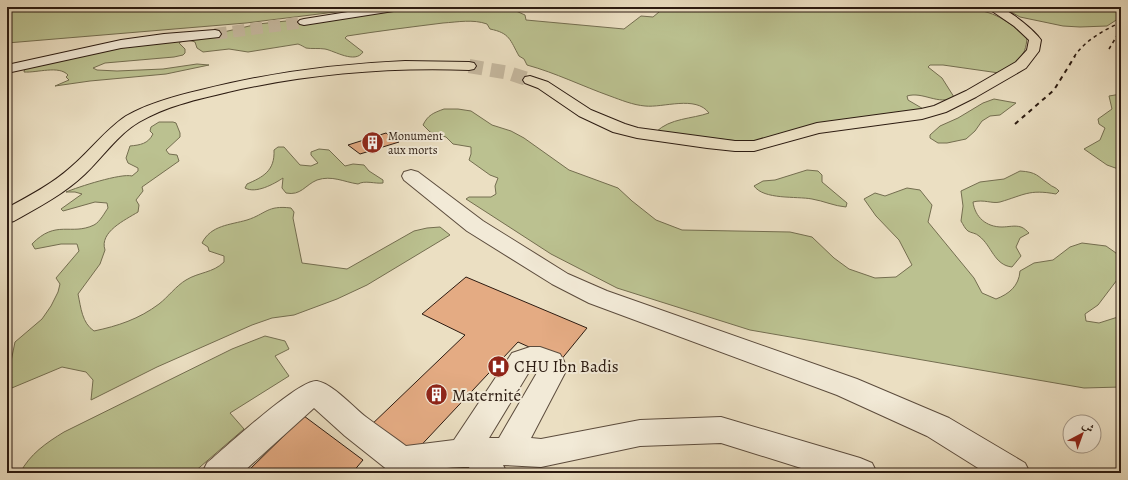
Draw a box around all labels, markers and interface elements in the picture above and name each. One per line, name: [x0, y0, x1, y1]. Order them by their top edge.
place label: Monument aux morts: [388, 128, 443, 158]
building icon: Monument aux morts: [360, 130, 386, 156]
hospital icon: CHU Ibn Badis: [486, 353, 512, 379]
place label: CHU Ibn Badis: [514, 355, 619, 378]
building icon: Maternité: [423, 382, 449, 408]
place label: Maternité: [452, 384, 521, 407]
north arrow: [1062, 414, 1102, 454]
text: ش: [1079, 418, 1097, 436]

